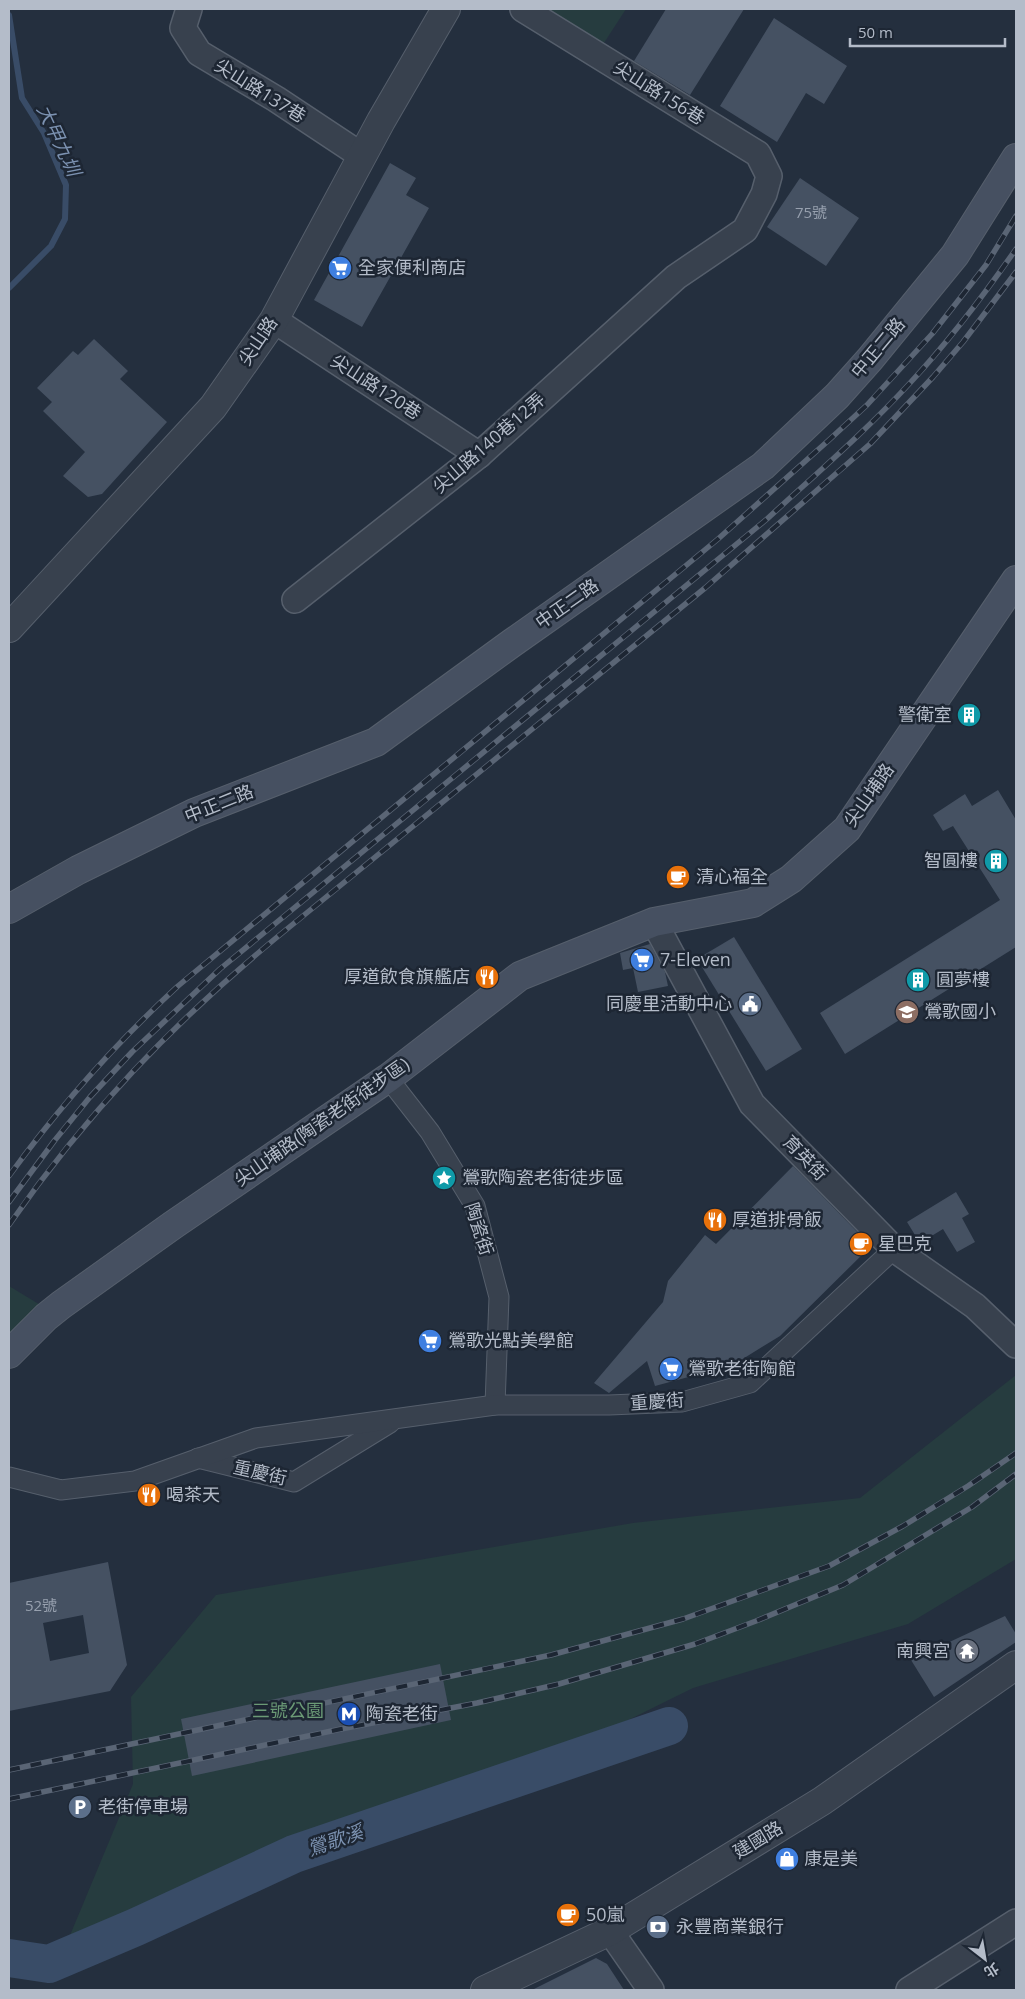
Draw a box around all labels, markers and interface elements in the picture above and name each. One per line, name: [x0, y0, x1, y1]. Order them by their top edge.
scale bar: [850, 15, 1005, 47]
text: 50 m: [858, 22, 893, 42]
street label: 尖山路137巷: [211, 53, 311, 128]
street label: 尖山路156巷: [610, 55, 710, 130]
water label: 大甲九圳: [31, 100, 88, 183]
house number: 75號: [795, 202, 827, 222]
supermarket icon: 全家便利商店: [327, 255, 353, 281]
place label: 全家便利商店: [358, 255, 466, 279]
street label: 尖山路: [232, 311, 282, 370]
street label: 中正二路: [845, 312, 910, 383]
street label: 尖山路120巷: [327, 348, 426, 424]
street label: 尖山路140巷12弄: [427, 387, 550, 498]
street label: 中正二路: [530, 573, 603, 634]
place label: 警衛室: [898, 702, 952, 726]
building icon: 警衛室: [956, 702, 982, 728]
street label: 尖山埔路: [838, 758, 899, 831]
street label: 中正二路: [181, 778, 256, 828]
place label: 智圓樓: [924, 848, 978, 872]
building icon: 智圓樓: [983, 848, 1009, 874]
cafe icon: 清心福全: [665, 864, 691, 890]
place label: 清心福全: [696, 864, 768, 888]
supermarket icon: 7-Eleven: [629, 947, 655, 973]
place label: 7-Eleven: [660, 947, 731, 971]
place label: 厚道飲食旗艦店: [344, 964, 470, 988]
restaurant icon: 厚道飲食旗艦店: [474, 964, 500, 990]
building icon: 圓夢樓: [905, 967, 931, 993]
place label: 圓夢樓: [936, 967, 990, 991]
place label: 同慶里活動中心: [606, 991, 732, 1015]
public building icon: 同慶里活動中心: [737, 991, 763, 1017]
school or university icon: 鶯歌國小: [894, 999, 920, 1025]
place label: 鶯歌國小: [924, 999, 996, 1023]
street label: 尖山埔路(陶瓷老街徒步區): [229, 1052, 414, 1191]
street label: 育英街: [778, 1130, 833, 1185]
place icon: 鶯歌陶瓷老街徒步區: [431, 1165, 457, 1191]
place label: 鶯歌陶瓷老街徒步區: [462, 1165, 624, 1189]
street label: 陶瓷街: [460, 1199, 500, 1258]
restaurant icon: 厚道排骨飯: [702, 1207, 728, 1233]
place label: 厚道排骨飯: [732, 1207, 822, 1231]
cafe icon: 星巴克: [848, 1231, 874, 1257]
place label: 星巴克: [878, 1231, 932, 1255]
supermarket icon: 鶯歌光點美學館: [417, 1328, 443, 1354]
place label: 鶯歌光點美學館: [448, 1328, 574, 1352]
supermarket icon: 鶯歌老街陶館: [658, 1356, 684, 1382]
place label: 鶯歌老街陶館: [688, 1356, 796, 1380]
street label: 重慶街: [629, 1387, 685, 1415]
street label: 重慶街: [231, 1454, 289, 1490]
restaurant icon: 喝茶天: [136, 1482, 162, 1508]
place label: 喝茶天: [166, 1482, 220, 1506]
house number: 52號: [25, 1595, 57, 1615]
place label: 南興宮: [896, 1638, 950, 1662]
temple icon: 南興宮: [954, 1638, 980, 1664]
park label: 三號公園: [252, 1698, 324, 1722]
metro station icon: 陶瓷老街: [336, 1701, 362, 1727]
place label: 陶瓷老街: [366, 1701, 438, 1725]
parking icon: 老街停車場: [67, 1794, 93, 1820]
place label: 老街停車場: [98, 1794, 188, 1818]
street label: 建國路: [728, 1815, 787, 1863]
water label: 鶯歌溪: [304, 1817, 369, 1862]
shop icon: 康是美: [774, 1846, 800, 1872]
place label: 康是美: [804, 1846, 858, 1870]
cafe icon: 50嵐: [555, 1902, 581, 1928]
place label: 50嵐: [586, 1902, 625, 1926]
bank icon: 永豐商業銀行: [645, 1914, 671, 1940]
place label: 永豐商業銀行: [676, 1914, 784, 1938]
north arrow: [960, 1934, 1010, 1984]
text: 北: [981, 1959, 1003, 1982]

